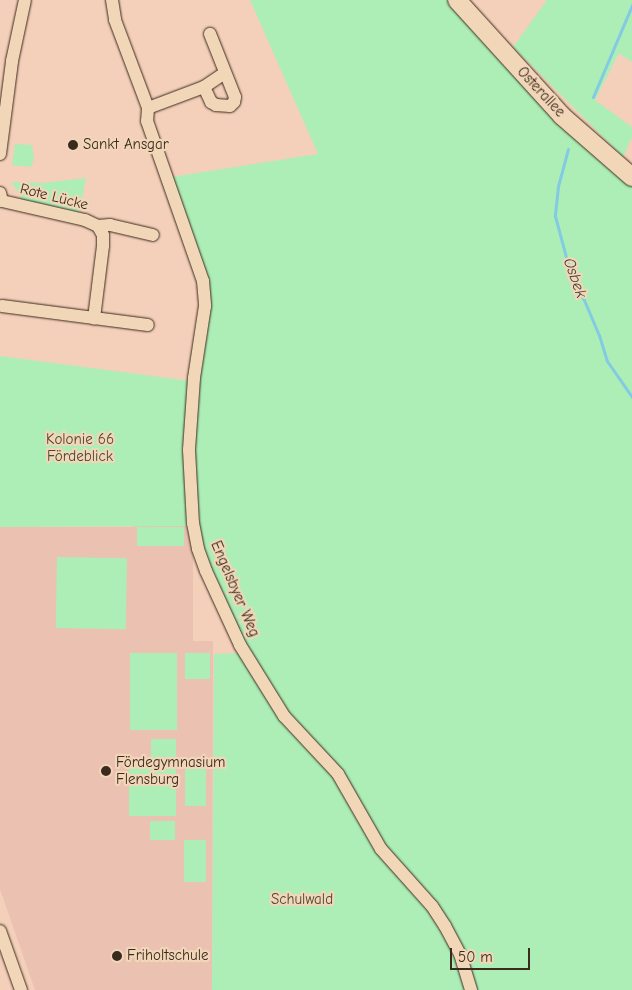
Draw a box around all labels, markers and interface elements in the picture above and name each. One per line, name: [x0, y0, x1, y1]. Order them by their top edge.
street label: Osterallee: [513, 63, 569, 121]
place label: Sankt Ansgar: [83, 136, 169, 154]
marker: Sankt Ansgar: [67, 139, 79, 151]
street label: Rote Lücke: [18, 180, 90, 214]
water label: Osbek: [559, 255, 591, 301]
park label: Kolonie 66 Fördeblick: [46, 430, 114, 465]
street label: Engelsbyer Weg: [207, 538, 263, 640]
place label: Fördegymnasium Flensburg: [116, 753, 226, 788]
marker: Fördegymnasium Flensburg: [100, 765, 112, 777]
park label: Schulwald: [271, 891, 333, 909]
scale bar: [452, 938, 532, 970]
place label: Friholtschule: [127, 947, 208, 965]
text: 50 m: [458, 948, 493, 966]
marker: Friholtschule: [111, 950, 123, 962]

